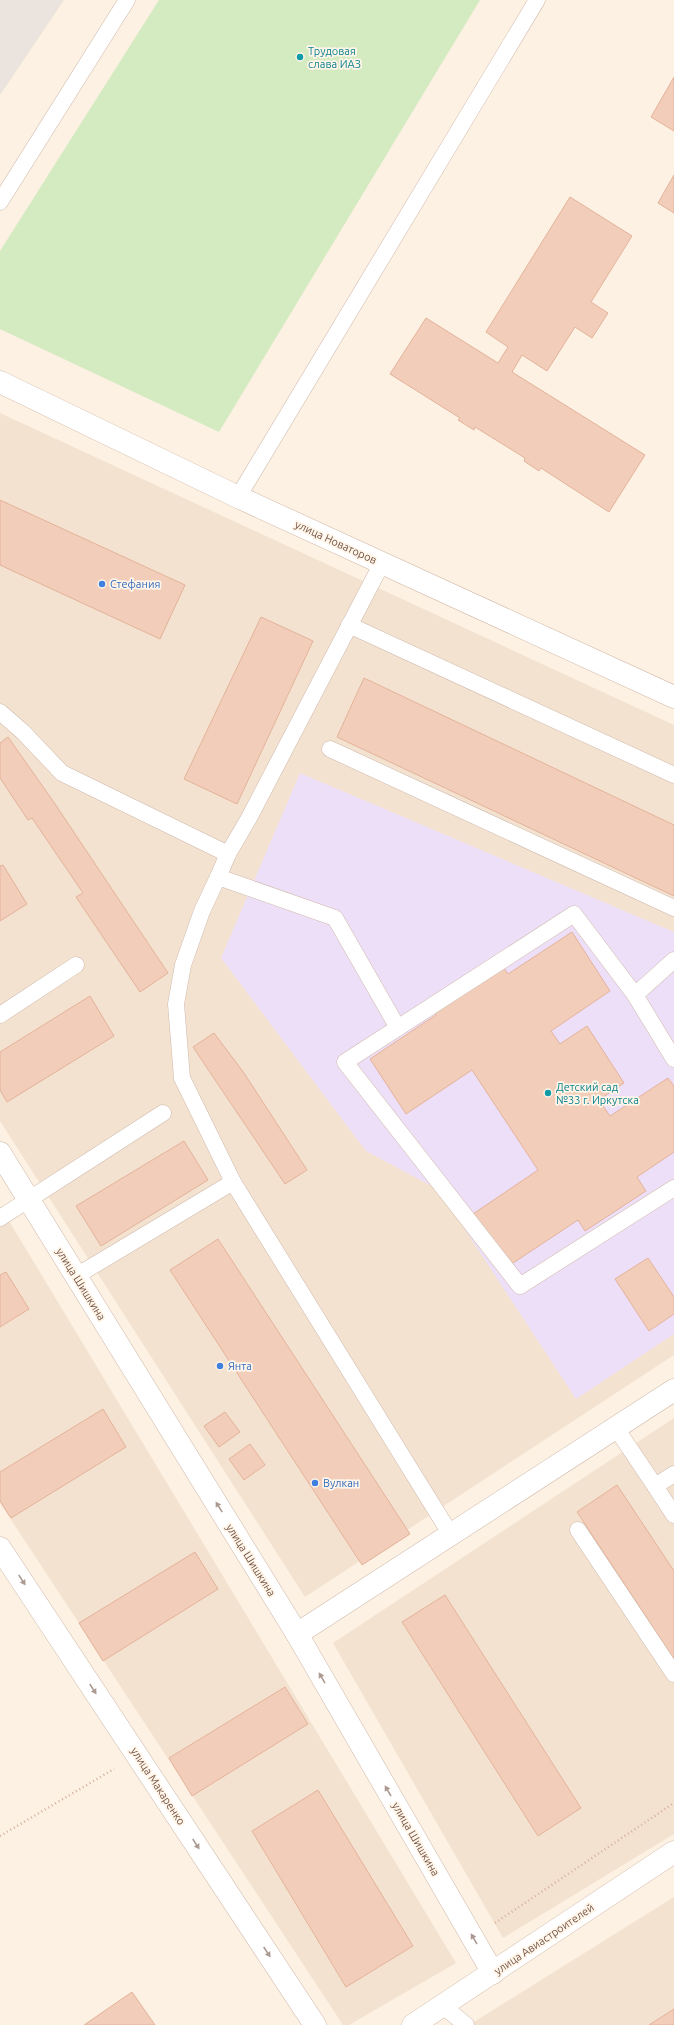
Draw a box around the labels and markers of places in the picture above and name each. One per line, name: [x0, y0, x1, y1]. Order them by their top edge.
place label: Трудовая слава ИАЗ: [308, 45, 361, 70]
marker: Трудовая слава ИАЗ: [295, 52, 305, 62]
place label: Стефания: [110, 578, 160, 590]
marker: Стефания: [97, 579, 107, 589]
place label: Детский сад №33 г. Иркутска: [556, 1081, 639, 1106]
marker: Детский сад №33 г. Иркутска: [543, 1088, 553, 1098]
place label: Янта: [228, 1360, 252, 1372]
marker: Янта: [215, 1361, 225, 1371]
place label: Вулкан: [323, 1477, 359, 1489]
marker: Вулкан: [310, 1478, 320, 1488]

